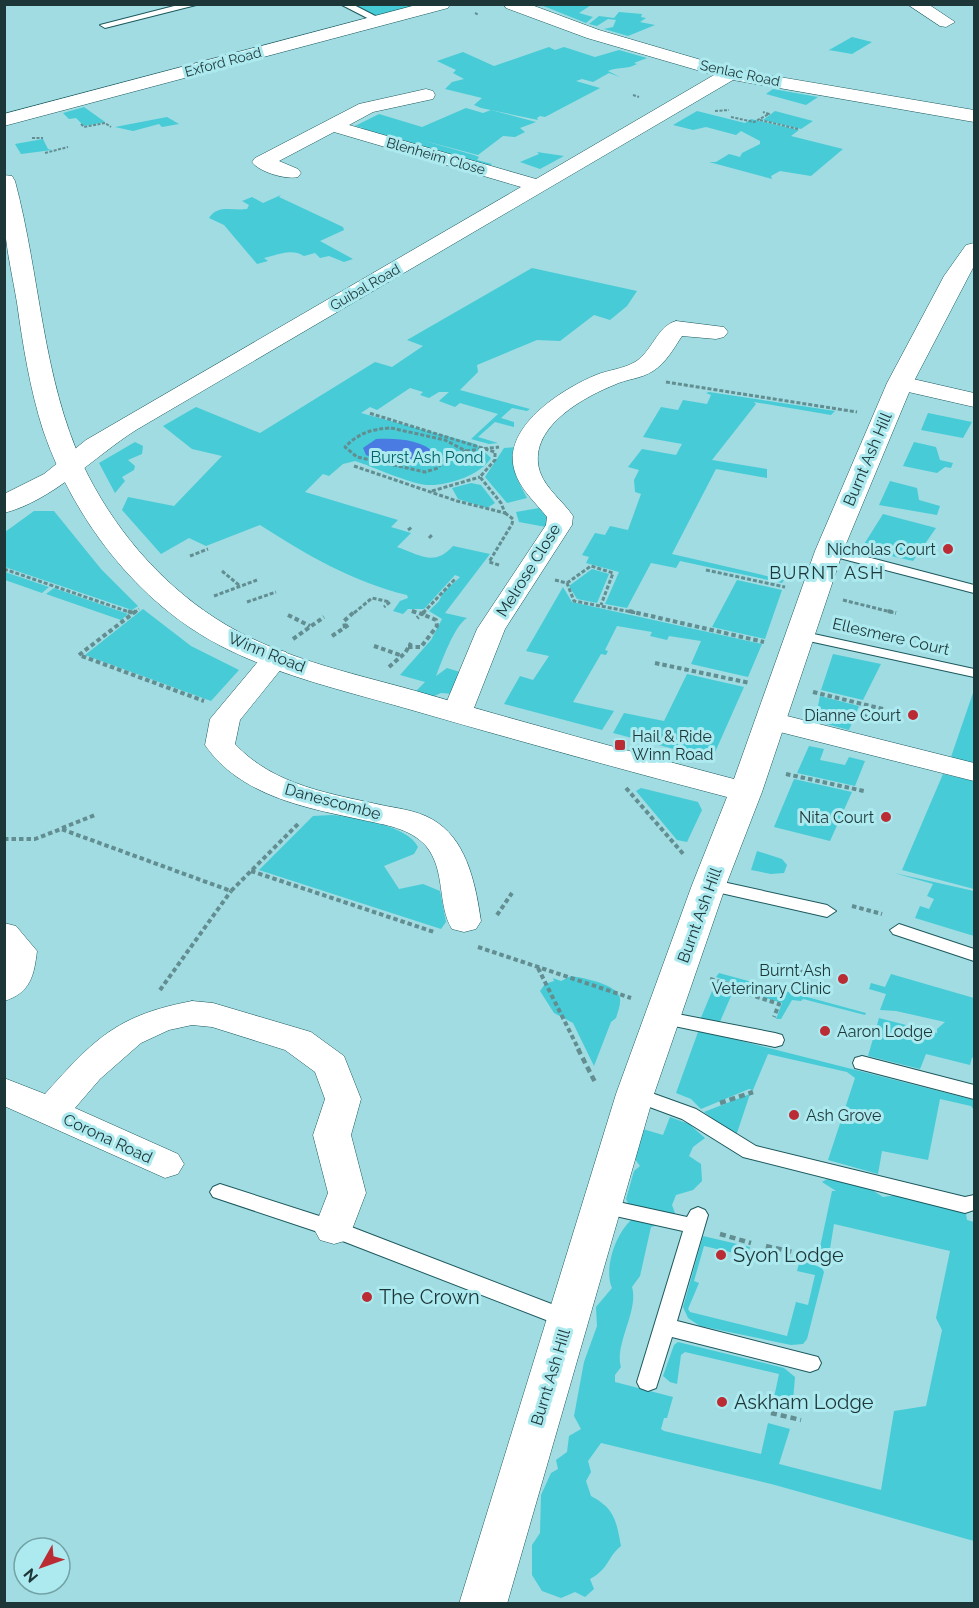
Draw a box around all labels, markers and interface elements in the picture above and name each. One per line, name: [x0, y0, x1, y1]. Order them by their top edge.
street label: Exford Road: [183, 44, 263, 80]
street label: Senlac Road: [699, 57, 781, 89]
street label: Blenheim Close: [385, 134, 487, 178]
street label: Guibal Road: [327, 261, 403, 313]
street label: Burnt Ash Hill: [839, 409, 896, 509]
park label: Burst Ash Pond: [371, 448, 483, 467]
street label: Melrose Close: [492, 520, 564, 620]
place label: Nicholas Court: [827, 540, 937, 559]
marker: Nicholas Court: [941, 542, 955, 556]
district label: BURNT ASH: [769, 562, 885, 583]
street label: Ellesmere Court: [831, 614, 952, 659]
street label: Winn Road: [226, 628, 308, 677]
place label: Dianne Court: [804, 706, 902, 725]
marker: Dianne Court: [906, 708, 920, 722]
place label: Hail & Ride Winn Road: [632, 727, 713, 764]
marker: Hail & Ride Winn Road: [613, 738, 627, 752]
street label: Danescombe: [283, 780, 383, 823]
place label: Nita Court: [799, 808, 875, 827]
marker: Nita Court: [879, 810, 893, 824]
street label: Burnt Ash Hill: [673, 864, 726, 965]
place label: Burnt Ash Veterinary Clinic: [712, 961, 831, 998]
marker: Burnt Ash Veterinary Clinic: [836, 972, 850, 986]
place label: Aaron Lodge: [837, 1022, 933, 1041]
marker: Aaron Lodge: [818, 1024, 832, 1038]
place label: Ash Grove: [806, 1106, 882, 1125]
marker: Ash Grove: [787, 1108, 801, 1122]
street label: Corona Road: [60, 1110, 155, 1167]
place label: Syon Lodge: [733, 1243, 844, 1267]
marker: Syon Lodge: [714, 1248, 728, 1262]
place label: The Crown: [379, 1285, 480, 1309]
marker: The Crown: [360, 1290, 374, 1304]
street label: Burnt Ash Hill: [527, 1326, 574, 1428]
place label: Askham Lodge: [734, 1390, 874, 1414]
marker: Askham Lodge: [715, 1395, 729, 1409]
north arrow: [12, 1536, 72, 1596]
text: N: [20, 1565, 42, 1586]

